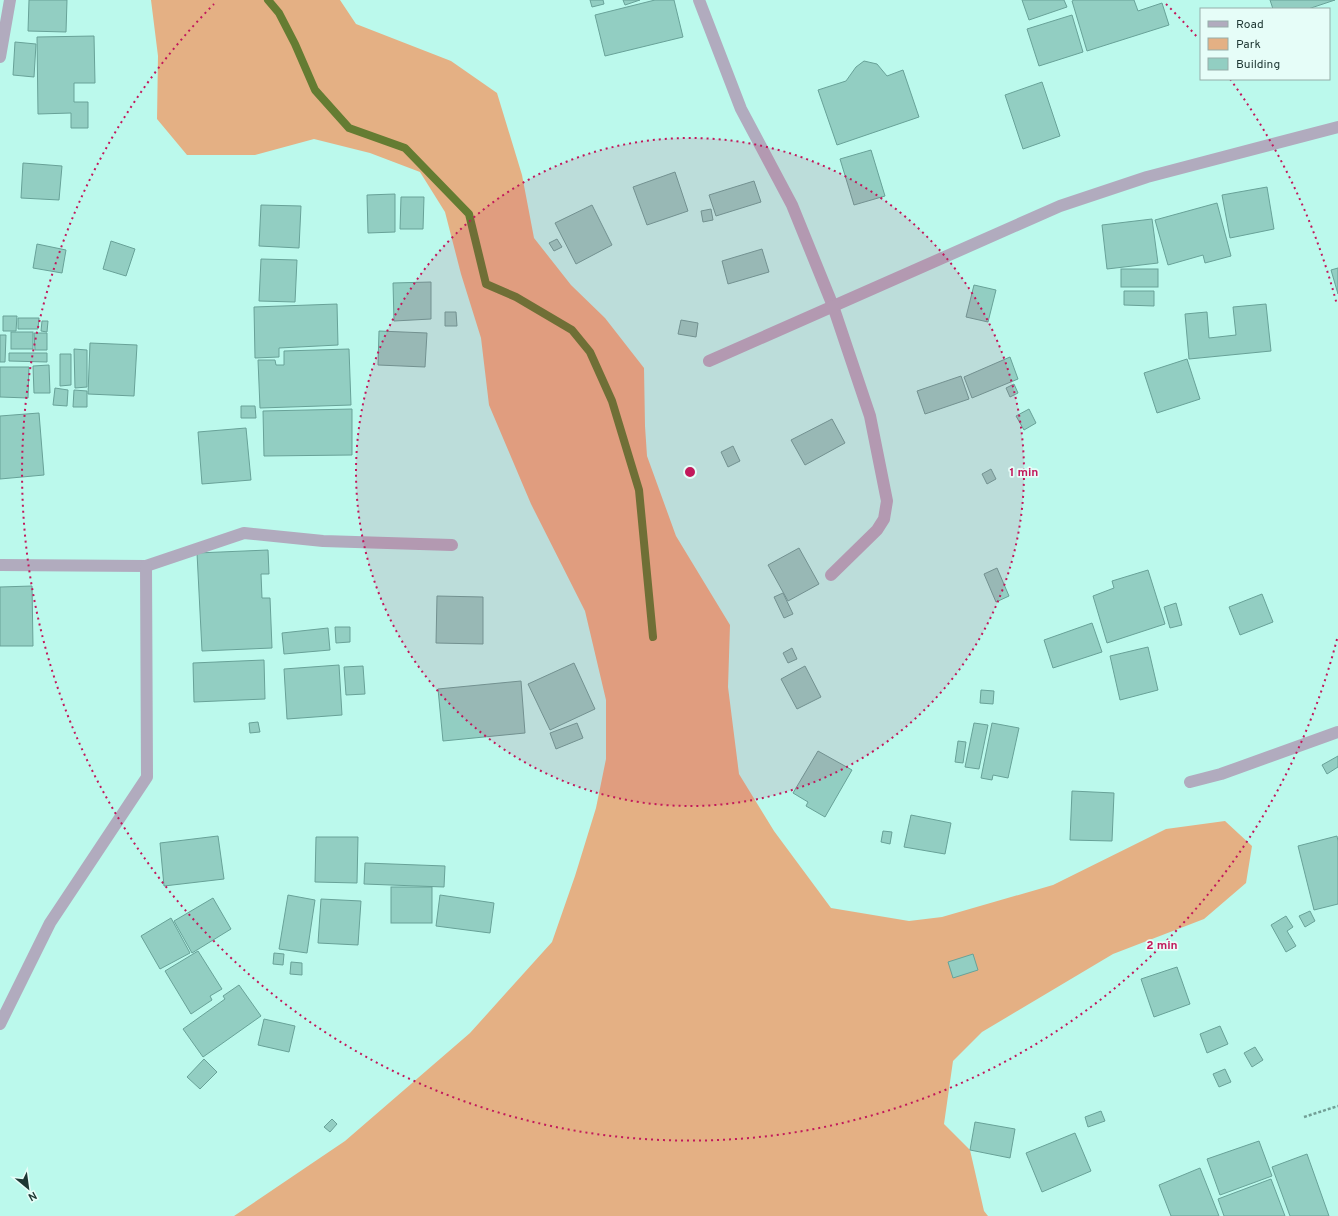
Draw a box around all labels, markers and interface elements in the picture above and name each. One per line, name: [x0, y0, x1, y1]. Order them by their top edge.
legend: [1200, 8, 1330, 80]
text: Road: [1236, 17, 1264, 33]
text: Park: [1236, 37, 1261, 53]
text: Building: [1236, 57, 1280, 73]
centre of rings: [683, 465, 697, 479]
text: 1 min: [1010, 465, 1038, 481]
text: 2 min: [1146, 938, 1178, 954]
north arrow: [8, 1168, 48, 1208]
text: N: [26, 1188, 39, 1204]

